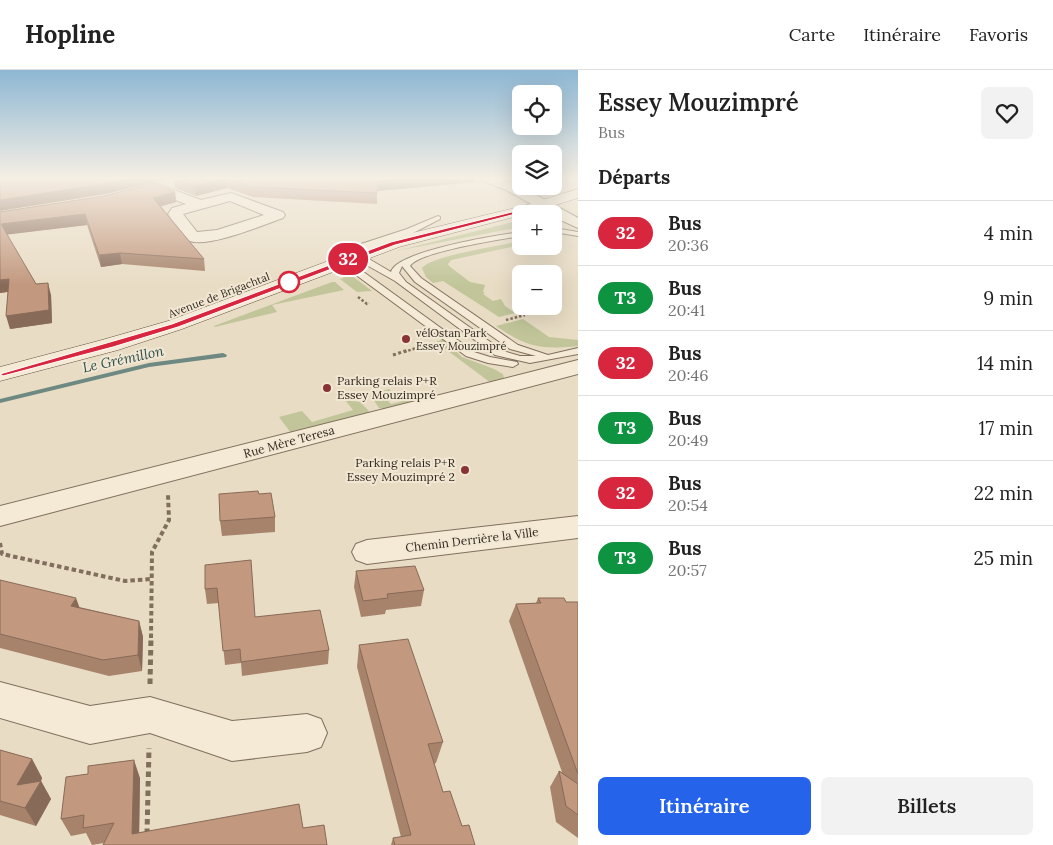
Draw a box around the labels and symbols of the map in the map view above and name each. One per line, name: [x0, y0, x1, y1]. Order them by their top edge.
line badge: 32: [326, 243, 370, 275]
street label: Avenue de Brigachtal: [165, 269, 272, 321]
unlabelled marker: [278, 271, 300, 293]
place label: vélOstan Park Essey Mouzimpré: [416, 326, 506, 353]
marker: vélOstan Park Essey Mouzimpré: [400, 333, 412, 345]
water label: Le Grémillon: [81, 342, 166, 376]
place label: Parking relais P+R Essey Mouzimpré: [337, 373, 437, 402]
marker: Parking relais P+R Essey Mouzimpré: [321, 382, 333, 394]
street label: Rue Mère Teresa: [242, 422, 336, 461]
place label: Parking relais P+R Essey Mouzimpré 2: [347, 455, 455, 484]
marker: Parking relais P+R Essey Mouzimpré 2: [459, 464, 471, 476]
street label: Chemin Derrière la Ville: [405, 524, 540, 555]

